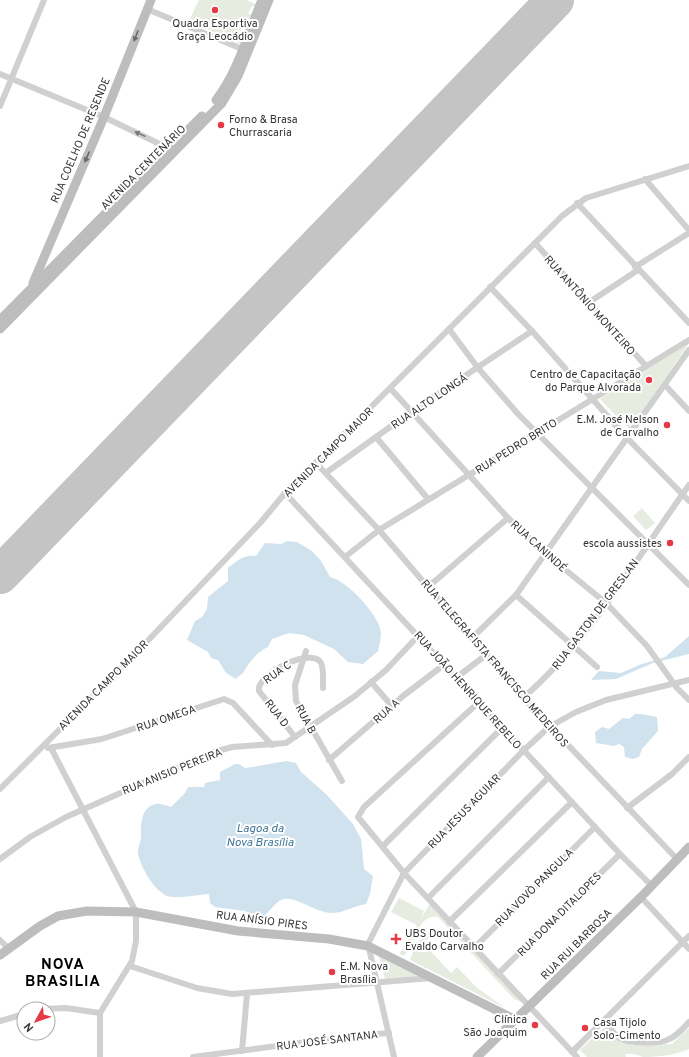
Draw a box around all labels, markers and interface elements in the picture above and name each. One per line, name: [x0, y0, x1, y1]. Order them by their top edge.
marker: Quadra Esportiva Graça Leocádio: [210, 5, 220, 15]
place label: Quadra Esportiva Graça Leocádio: [172, 17, 258, 44]
one-way arrow: [133, 31, 139, 43]
street label: RUA COELHO DE RESENDE: [48, 75, 114, 205]
place label: Forno & Brasa Churrascaria: [229, 113, 298, 140]
marker: Forno & Brasa Churrascaria: [216, 120, 226, 130]
street label: AVENIDA CENTENÁRIO: [97, 121, 189, 213]
one-way arrow: [134, 131, 145, 137]
one-way arrow: [84, 151, 90, 162]
street label: RUA ANTÔNIO MONTEIRO: [541, 252, 639, 359]
place label: Centro de Capacitação do Parque Alvorada: [530, 368, 641, 395]
street label: RUA ALTO LONGÁ: [388, 370, 470, 433]
marker: Centro de Capacitação do Parque Alvorada: [644, 375, 654, 385]
street label: AVENIDA CAMPO MAIOR: [281, 405, 377, 501]
place label: E.M. José Nelson de Carvalho: [577, 413, 659, 440]
street label: RUA PEDRO BRITO: [473, 416, 560, 478]
marker: E.M. José Nelson de Carvalho: [662, 420, 672, 430]
street label: RUA CANINDÉ: [507, 517, 570, 576]
place label: escola aussistes: [583, 537, 662, 551]
marker: escola aussistes: [665, 538, 675, 548]
street label: RUA GASTON DE GRESLAN: [550, 556, 642, 673]
street label: RUA TELEGRAFISTA FRANCISCO MEDEIROS: [417, 577, 571, 750]
street label: RUA JOÃO HENRIQUE REBELO: [410, 629, 524, 753]
street label: AVENIDA CAMPO MAIOR: [56, 638, 152, 734]
street label: RUA C: [261, 658, 294, 687]
street label: RUA A: [370, 696, 403, 727]
street label: RUA D: [261, 697, 291, 730]
street label: RUA OMEGA: [135, 702, 198, 736]
street label: RUA B: [292, 702, 319, 737]
street label: RUA ANISIO PEREIRA: [120, 745, 224, 798]
street label: RUA JESUS AGUIAR: [425, 771, 504, 852]
water label: Lagoa da Nova Brasília: [226, 821, 295, 851]
street label: RUA VOVÒ PANGULA: [492, 845, 577, 930]
street label: RUA DONA DITALOPES: [515, 870, 605, 960]
street label: RUA RUI BARBOSA: [538, 906, 615, 983]
street label: RUA ANÍSIO PIRES: [215, 907, 309, 934]
place label: UBS Doutor Evaldo Carvalho: [405, 927, 484, 954]
marker: UBS Doutor Evaldo Carvalho: [390, 933, 402, 945]
district label: NOVA BRASILIA: [25, 956, 101, 992]
place label: E.M. Nova Brasília: [340, 960, 388, 987]
marker: E.M. Nova Brasília: [327, 967, 337, 977]
north arrow: [16, 1001, 56, 1041]
place label: Clínica São Joaquim: [463, 1013, 527, 1040]
place label: Casa Tijolo Solo-Cimento: [593, 1016, 661, 1043]
text: N: [21, 1019, 37, 1034]
marker: Clínica São Joaquim: [530, 1020, 540, 1030]
marker: Casa Tijolo Solo-Cimento: [580, 1023, 590, 1033]
street label: RUA JOSÉ SANTANA: [275, 1027, 379, 1054]

